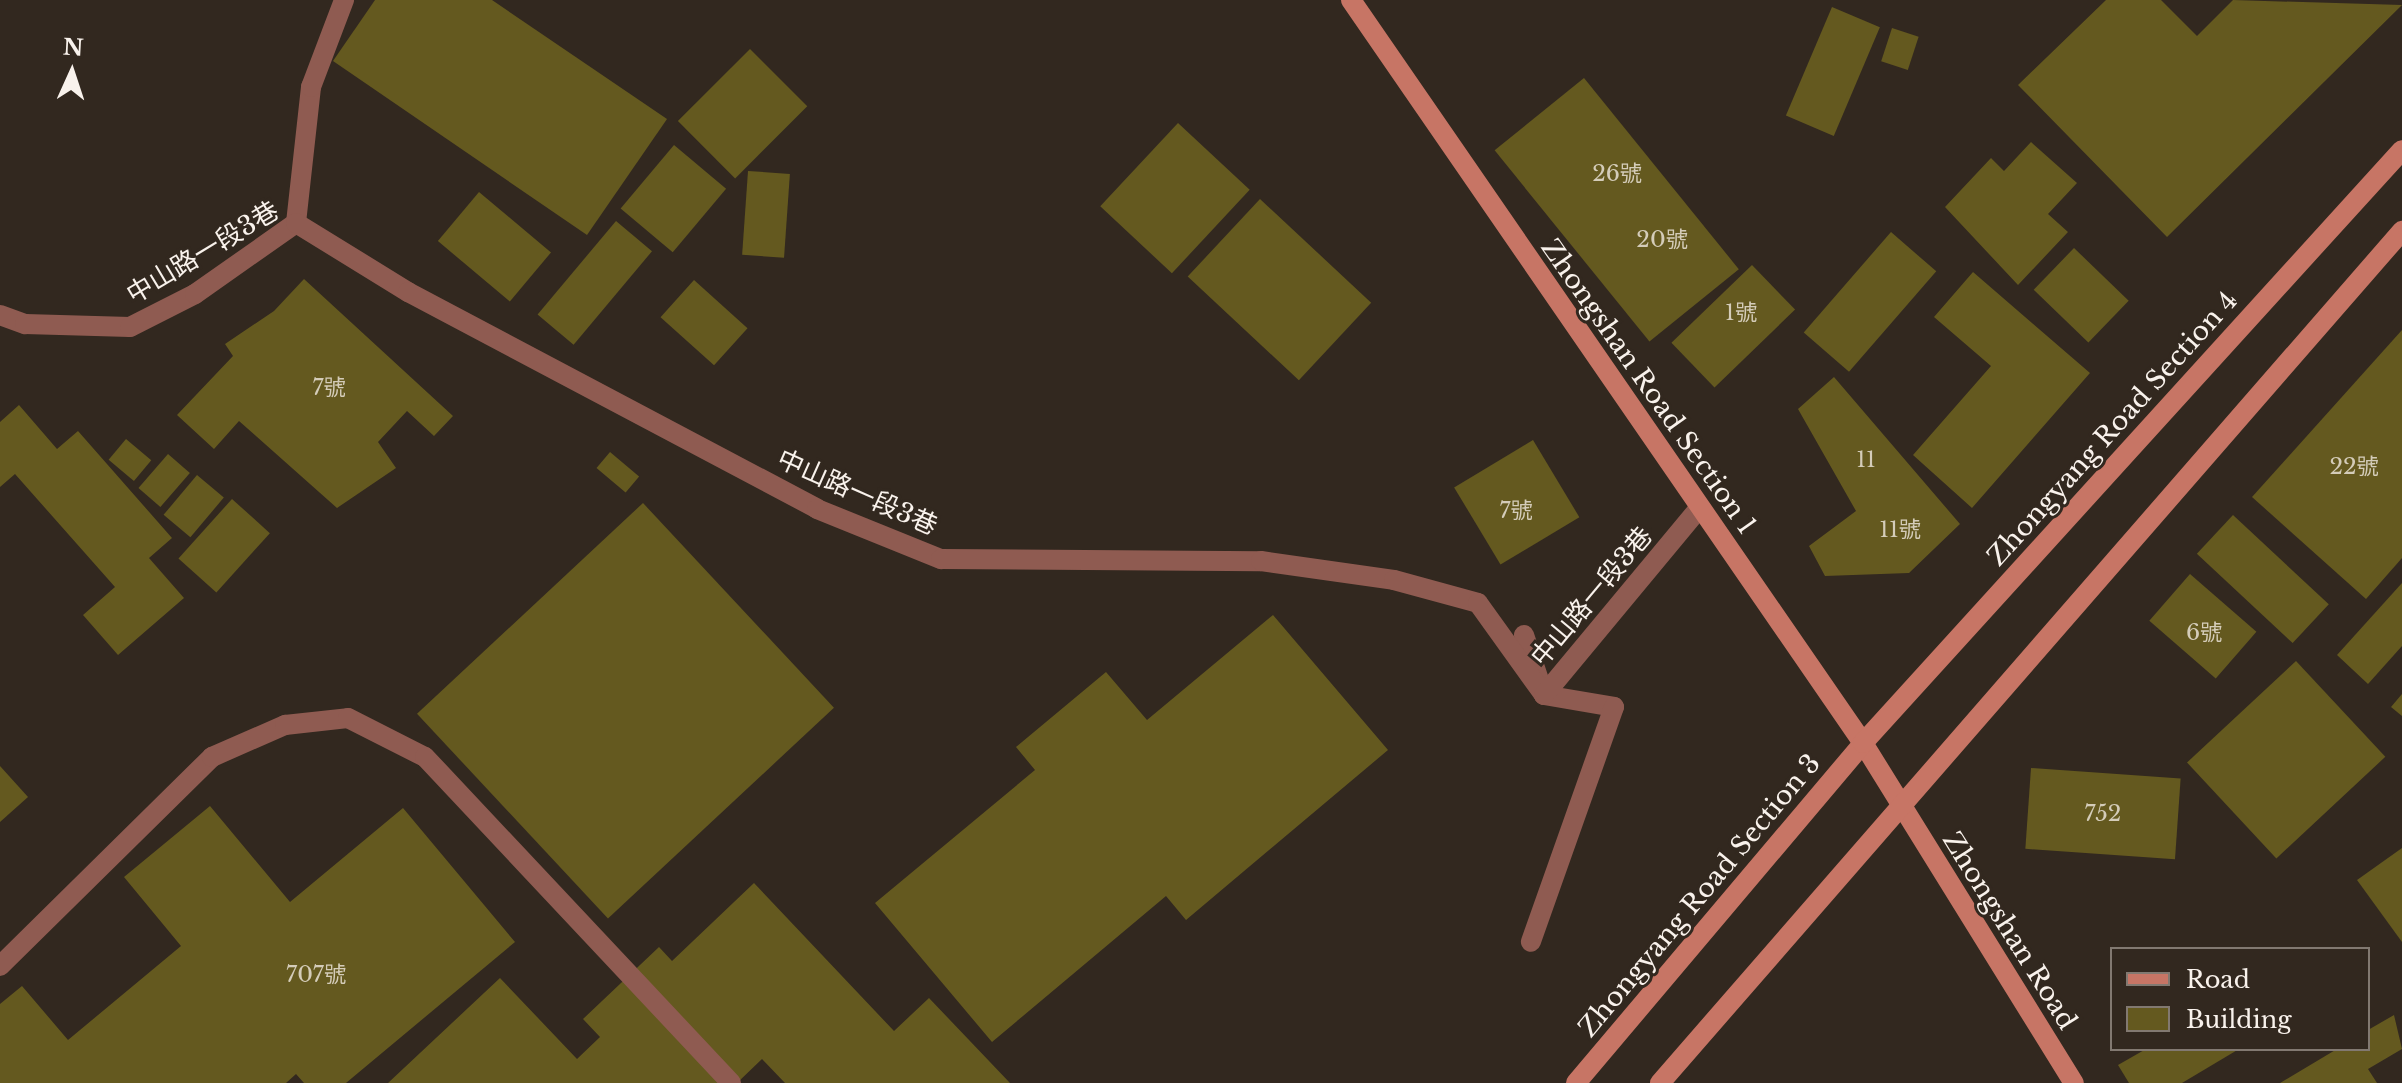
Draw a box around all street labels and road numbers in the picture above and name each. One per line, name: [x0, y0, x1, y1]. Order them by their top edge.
street label: 中山路一段3巷: [121, 195, 285, 311]
street label: Zhongshan Road Section 1: [1534, 234, 1762, 540]
street label: Zhongyang Road Section 4: [1981, 285, 2245, 573]
street label: 中山路一段3巷: [772, 444, 942, 542]
street label: 中山路一段3巷: [1525, 521, 1659, 673]
street label: Zhongyang Road Section 3: [1573, 748, 1827, 1044]
street label: Zhongshan Road: [1936, 826, 2082, 1036]

